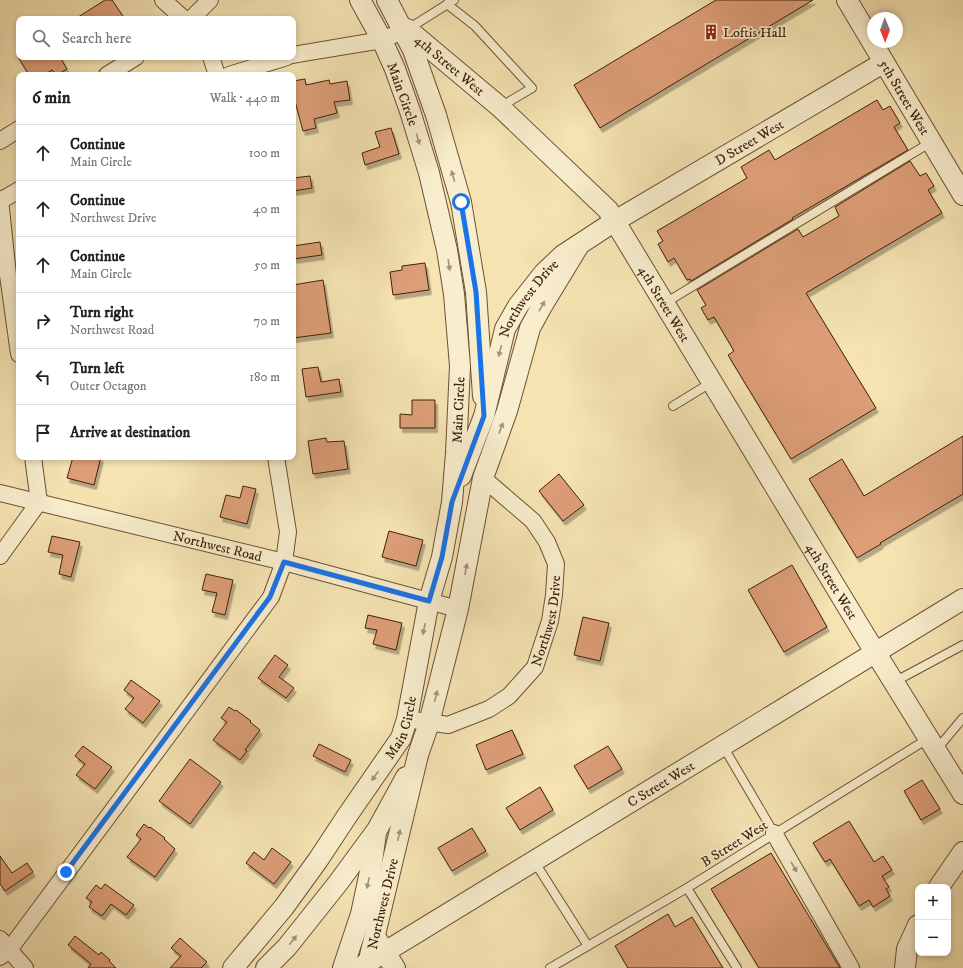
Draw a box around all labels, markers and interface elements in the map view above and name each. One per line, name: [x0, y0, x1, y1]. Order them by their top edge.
north arrow: [867, 12, 903, 48]
search box: [16, 16, 296, 60]
building icon: Loftis Hall: [702, 23, 720, 41]
place label: Loftis Hall: [723, 24, 787, 42]
icon: search: [30, 27, 52, 49]
text: Search here: [62, 29, 131, 48]
street label: 4th Street West: [410, 31, 488, 101]
street label: 5th Street West: [874, 56, 934, 139]
street label: Main Circle: [382, 60, 422, 129]
text: 6 min: [32, 87, 71, 109]
text: Walk · 440 m: [210, 90, 280, 106]
street label: D Street West: [712, 115, 788, 170]
one-way arrow: [415, 133, 421, 145]
text: Continue: [70, 135, 125, 154]
icon: ahead: [32, 142, 54, 164]
text: 100 m: [249, 145, 280, 161]
text: Main Circle: [70, 154, 132, 170]
one-way arrow: [450, 169, 456, 181]
text: Continue: [70, 191, 125, 210]
route start: [452, 193, 470, 211]
icon: ahead: [32, 198, 54, 220]
text: 40 m: [253, 201, 280, 217]
text: Northwest Drive: [70, 210, 156, 226]
text: Continue: [70, 247, 125, 266]
icon: ahead: [32, 254, 54, 276]
street label: Northwest Drive: [495, 256, 563, 339]
text: 50 m: [254, 257, 280, 273]
one-way arrow: [447, 259, 453, 271]
street label: 4th Street West: [634, 263, 694, 346]
text: Main Circle: [70, 266, 132, 282]
one-way arrow: [539, 300, 546, 311]
text: Turn right: [70, 303, 133, 322]
icon: right: [32, 310, 54, 332]
text: 70 m: [254, 313, 280, 329]
text: Northwest Road: [70, 322, 154, 338]
one-way arrow: [496, 345, 502, 357]
text: Turn left: [70, 359, 124, 378]
icon: left: [32, 366, 54, 388]
text: 180 m: [249, 369, 280, 385]
street label: Main Circle: [448, 376, 470, 444]
text: Outer Octagon: [70, 378, 147, 394]
icon: arrive: [32, 422, 54, 444]
one-way arrow: [498, 422, 504, 434]
text: Arrive at destination: [70, 423, 190, 442]
street label: Northwest Road: [171, 527, 264, 566]
street label: 4th Street West: [801, 540, 861, 623]
one-way arrow: [464, 563, 470, 576]
street label: Northwest Drive: [528, 575, 565, 669]
one-way arrow: [421, 623, 427, 635]
one-way arrow: [433, 690, 439, 702]
street label: Main Circle: [381, 694, 421, 763]
street label: C Street West: [624, 757, 699, 812]
one-way arrow: [371, 771, 379, 781]
street label: B Street West: [698, 816, 772, 871]
one-way arrow: [397, 829, 403, 841]
street label: Northwest Drive: [364, 856, 403, 951]
one-way arrow: [790, 861, 797, 873]
route end: [57, 863, 75, 881]
one-way arrow: [365, 876, 371, 889]
map controls: [915, 884, 951, 956]
button: +: [915, 884, 951, 920]
button: −: [915, 920, 951, 956]
one-way arrow: [288, 934, 297, 945]

